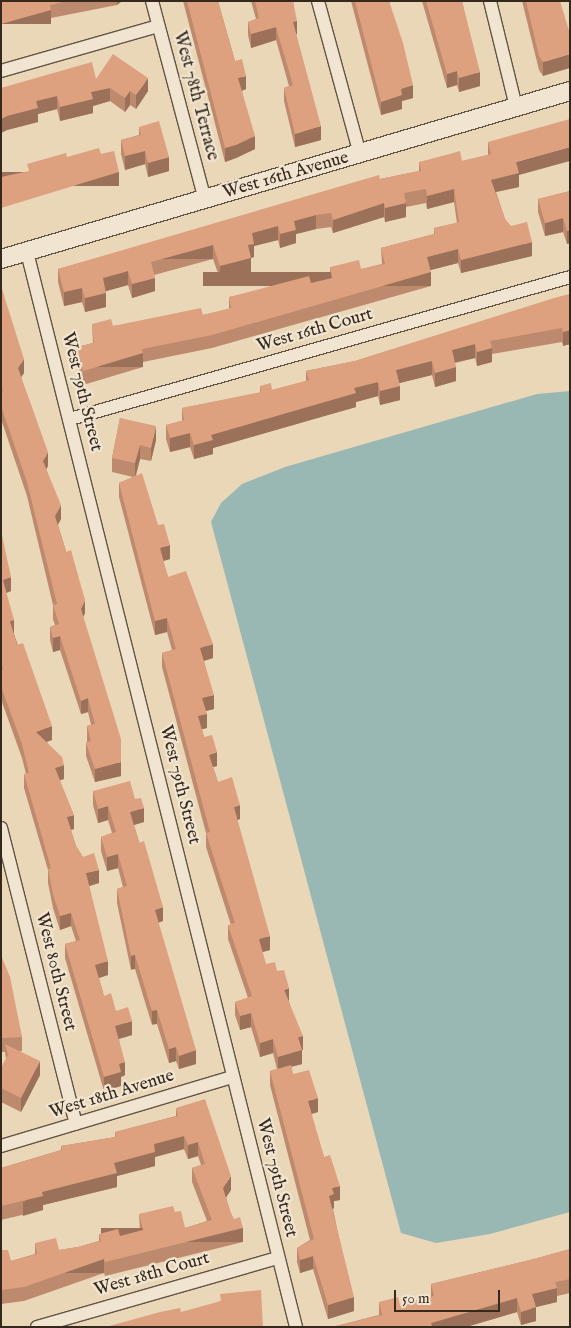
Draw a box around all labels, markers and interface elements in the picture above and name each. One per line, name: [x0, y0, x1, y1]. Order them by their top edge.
street label: West 78th Terrace: [167, 29, 223, 163]
street label: West 16th Avenue: [221, 148, 351, 204]
street label: West 16th Court: [255, 304, 375, 358]
street label: West 79th Street: [56, 330, 106, 454]
street label: West 79th Street: [154, 723, 204, 847]
street label: West 80th Street: [30, 911, 80, 1033]
street label: West 18th Avenue: [47, 1066, 177, 1124]
street label: West 79th Street: [251, 1116, 301, 1240]
street label: West 18th Court: [92, 1248, 212, 1302]
scale bar: [396, 1280, 502, 1312]
text: 50 m: [402, 1289, 430, 1308]

